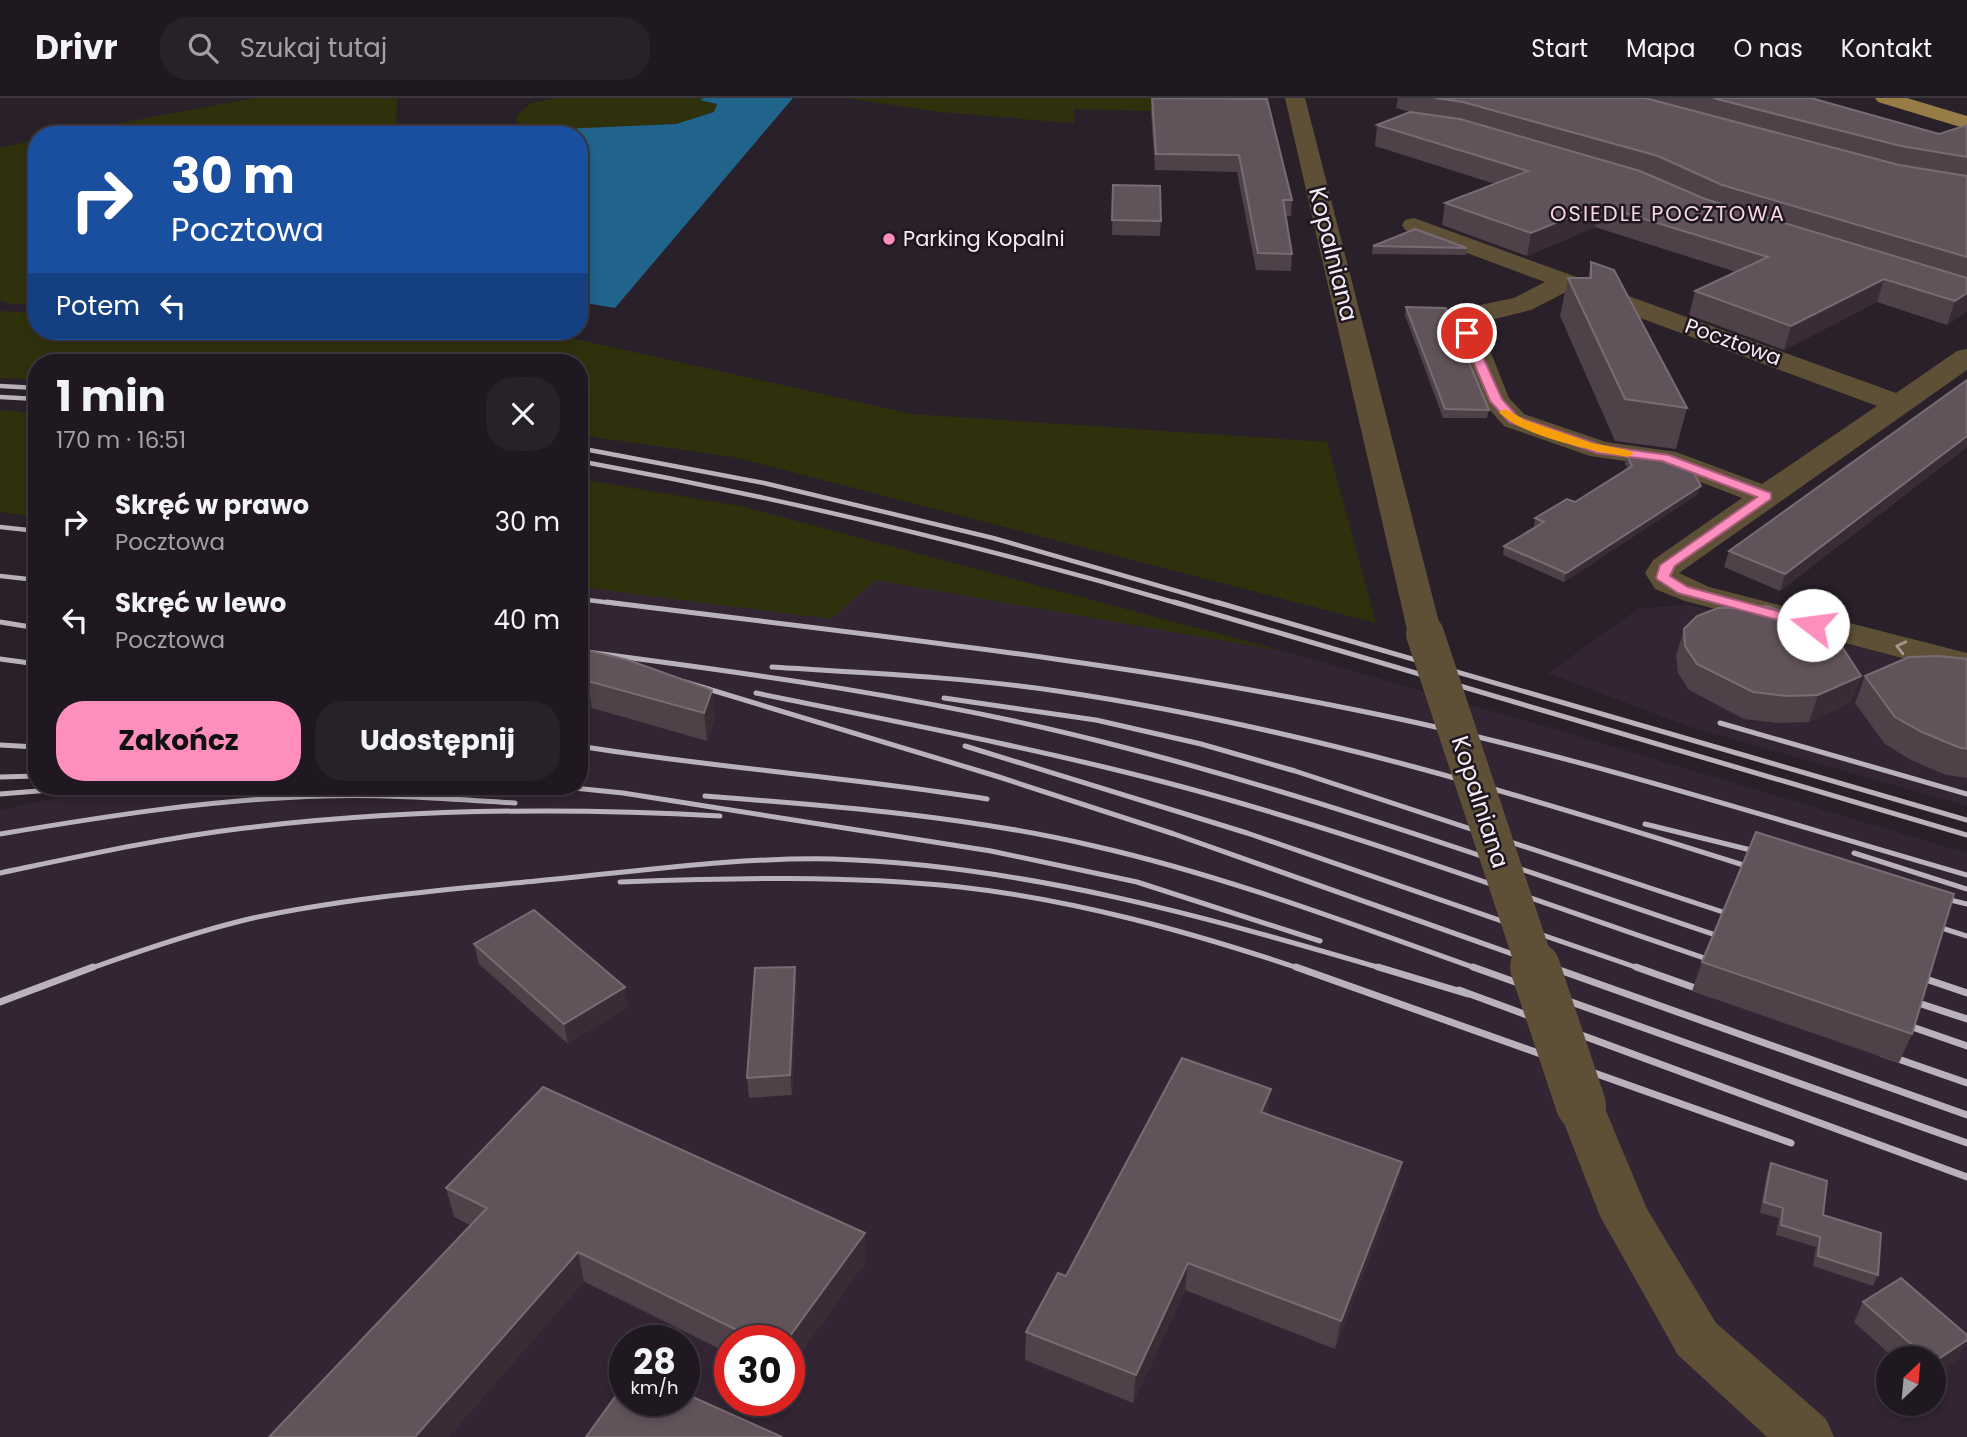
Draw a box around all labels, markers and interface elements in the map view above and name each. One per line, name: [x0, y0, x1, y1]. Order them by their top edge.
search box: [160, 17, 650, 80]
text: Drivr: [35, 24, 118, 71]
icon: search: [184, 29, 222, 67]
text: Szukaj tutaj: [240, 30, 387, 66]
text: Start: [1531, 32, 1588, 65]
text: Mapa: [1626, 32, 1695, 65]
text: O nas: [1733, 32, 1803, 65]
text: Kontakt: [1841, 32, 1932, 65]
text: 30 m: [171, 142, 295, 210]
icon: right: [56, 154, 147, 245]
street label: Kopalniana: [1301, 183, 1366, 324]
district label: OSIEDLE POCZTOWA: [1550, 199, 1786, 228]
text: Pocztowa: [171, 207, 324, 252]
place label: Parking Kopalni: [903, 224, 1065, 253]
marker: Parking Kopalni: [881, 231, 897, 247]
icon: left: [154, 287, 192, 325]
text: Potem: [56, 288, 140, 324]
pin: [1437, 303, 1497, 363]
street label: Pocztowa: [1681, 311, 1785, 372]
icon: arrive: [1448, 314, 1486, 352]
text: 1 min: [56, 367, 166, 426]
button: close: [486, 377, 560, 451]
text: 170 m · 16:51: [56, 424, 186, 456]
text: Skręć w prawo: [115, 487, 309, 523]
icon: right: [56, 503, 94, 541]
text: 30 m: [495, 504, 560, 540]
text: Pocztowa: [115, 526, 225, 558]
text: Skręć w lewo: [115, 585, 286, 621]
position arrow: [1776, 588, 1850, 662]
icon: left: [56, 601, 94, 639]
text: 40 m: [494, 602, 560, 638]
text: Pocztowa: [115, 624, 225, 656]
one-way arrow: [1895, 641, 1907, 655]
button: Zakończ: [56, 701, 301, 781]
button: Udostępnij: [315, 701, 560, 781]
street label: Kopalniana: [1444, 732, 1517, 872]
speed limit sign: 30: [714, 1325, 805, 1416]
text: 28: [633, 1337, 676, 1386]
north arrow: [1876, 1346, 1946, 1416]
map controls: [1876, 1346, 1946, 1416]
text: km/h: [631, 1375, 678, 1400]

